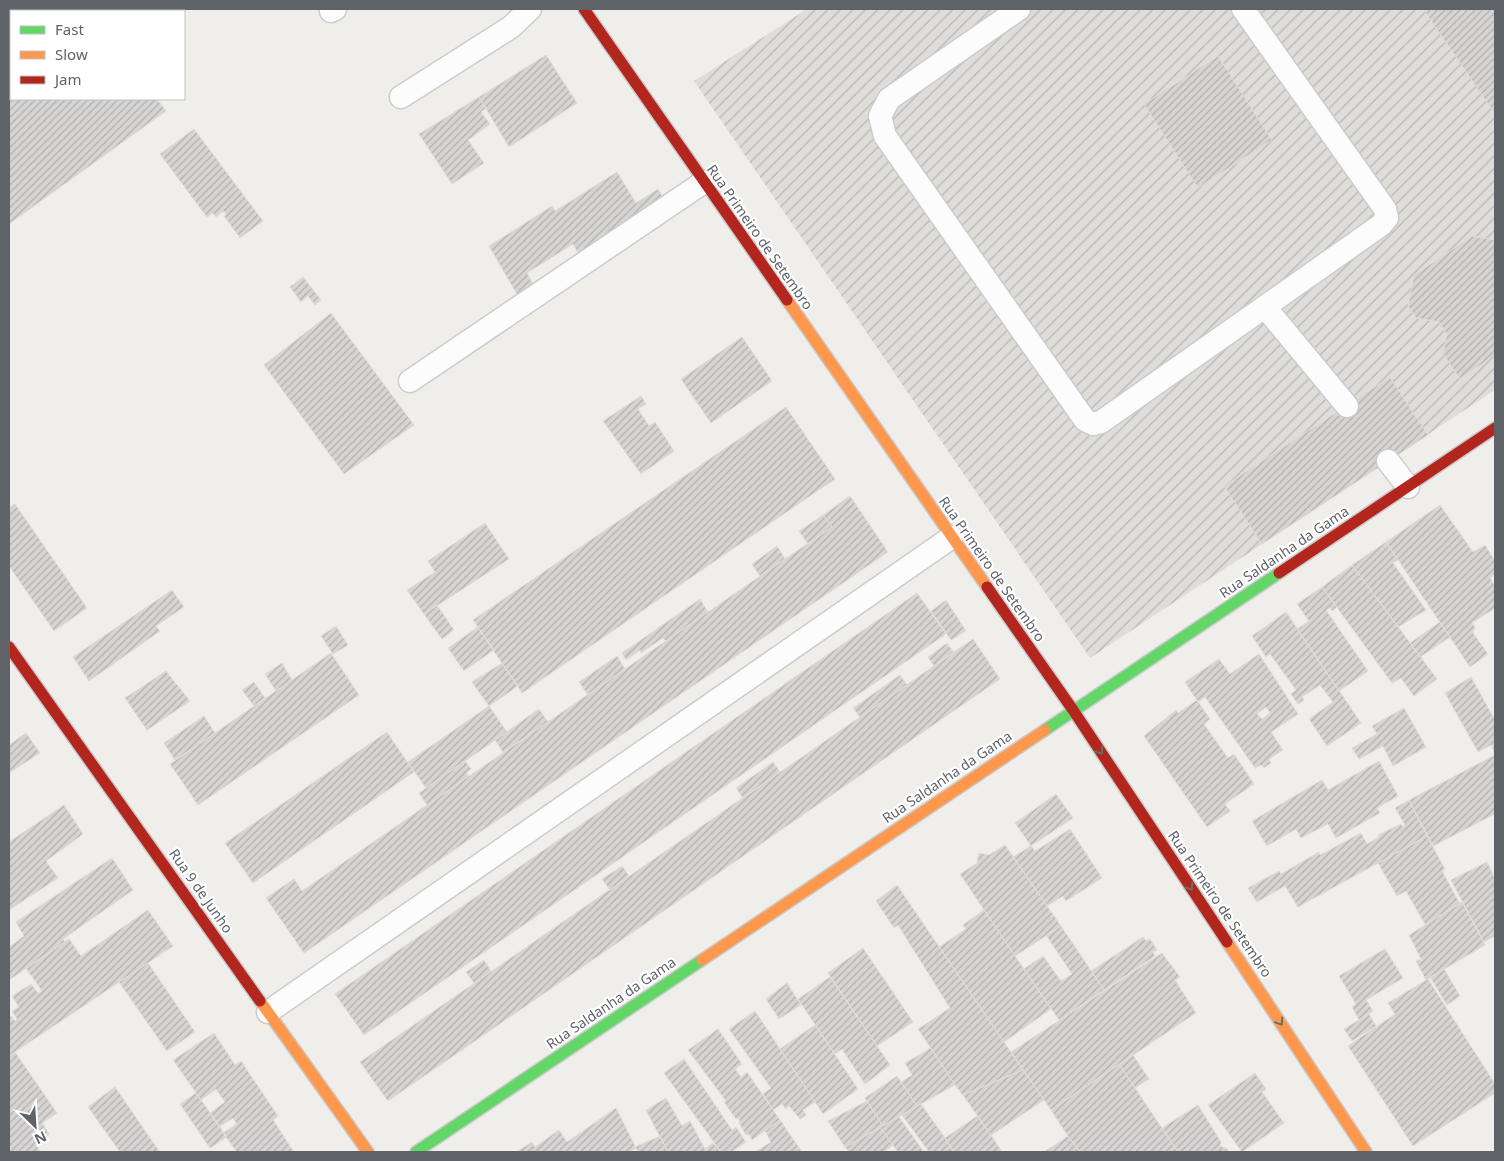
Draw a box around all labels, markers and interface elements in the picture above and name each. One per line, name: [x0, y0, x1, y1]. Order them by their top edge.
legend: [10, 10, 185, 100]
text: Fast: [55, 19, 84, 39]
text: Slow: [55, 44, 88, 64]
text: Jam: [53, 69, 82, 89]
street label: Rua Primeiro de Setembro: [703, 160, 818, 313]
street label: Rua Primeiro de Setembro: [935, 492, 1050, 645]
street label: Rua Saldanha da Gama: [1215, 501, 1352, 602]
street label: Rua Saldanha da Gama: [878, 726, 1015, 827]
one-way arrow: [1094, 745, 1103, 755]
street label: Rua Primeiro de Setembro: [1164, 827, 1277, 981]
street label: Rua 9 de Junho: [165, 845, 238, 937]
one-way arrow: [1184, 881, 1193, 890]
street label: Rua Saldanha da Gama: [542, 952, 679, 1053]
one-way arrow: [1274, 1016, 1283, 1026]
north arrow: [10, 1101, 60, 1151]
text: N: [32, 1127, 50, 1149]

